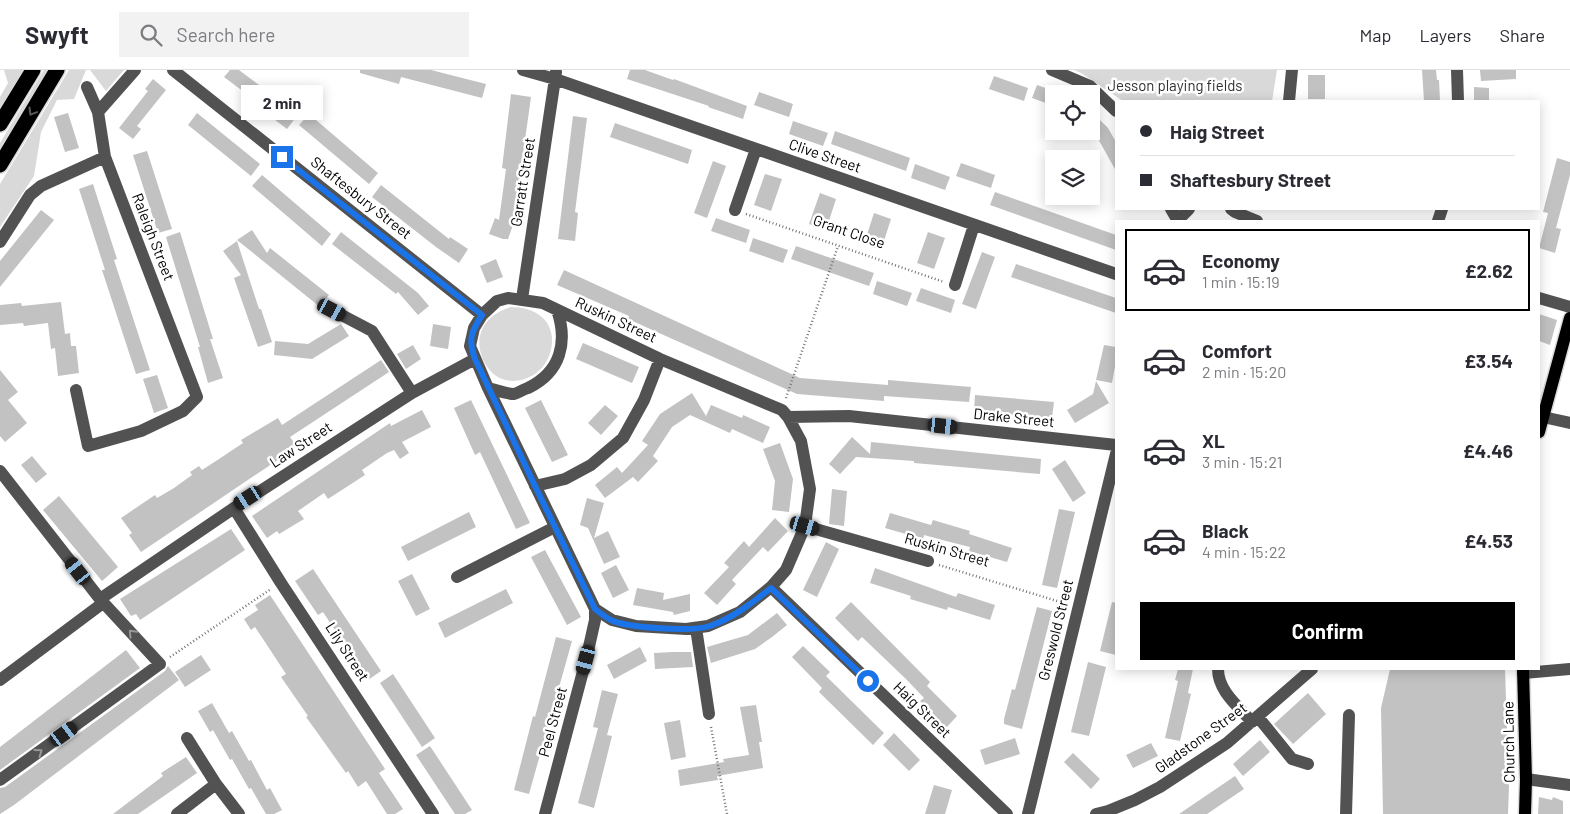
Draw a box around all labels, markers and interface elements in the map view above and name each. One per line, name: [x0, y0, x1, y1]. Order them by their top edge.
search box: [119, 12, 469, 57]
text: Swyft: [25, 20, 89, 49]
icon: search: [137, 21, 165, 49]
text: Search here: [177, 23, 275, 46]
text: Map: [1359, 24, 1391, 46]
text: Layers: [1419, 24, 1472, 46]
text: Share: [1500, 24, 1545, 46]
park label: Jesson playing fields: [1107, 76, 1243, 94]
callout: 2 min: [241, 84, 323, 119]
map controls: [1045, 85, 1100, 205]
button: locate: [1045, 85, 1100, 140]
text: 2 min: [263, 93, 301, 112]
one-way arrow: [28, 106, 38, 115]
text: Haig Street: [1170, 120, 1264, 143]
street label: Clive Street: [787, 134, 864, 176]
street label: Garratt Street: [506, 136, 538, 228]
route end: [271, 146, 293, 168]
button: layers: [1045, 150, 1100, 205]
street label: Shaftesbury Street: [308, 152, 416, 242]
text: Shaftesbury Street: [1170, 168, 1331, 191]
street label: Raleigh Street: [129, 190, 179, 283]
street label: Grant Close: [811, 210, 888, 252]
icon: car: [1142, 248, 1187, 293]
text: Economy: [1202, 249, 1280, 272]
text: £2.62: [1465, 259, 1513, 282]
text: 1 min · 15:19: [1202, 272, 1280, 291]
street label: Ruskin Street: [573, 292, 660, 346]
car: [315, 296, 348, 324]
icon: car: [1142, 338, 1187, 383]
text: Comfort: [1202, 339, 1272, 362]
text: £3.54: [1464, 349, 1513, 372]
text: 2 min · 15:20: [1202, 362, 1286, 381]
street label: Drake Street: [973, 404, 1056, 430]
street label: Law Street: [266, 417, 335, 471]
car: [927, 417, 958, 435]
icon: car: [1142, 428, 1187, 473]
text: XL: [1202, 429, 1225, 452]
text: £4.46: [1463, 439, 1513, 462]
text: 3 min · 15:21: [1202, 452, 1282, 471]
car: [231, 484, 264, 512]
car: [788, 515, 821, 537]
icon: car: [1142, 518, 1187, 563]
text: Black: [1202, 519, 1249, 542]
street label: Ruskin Street: [903, 528, 992, 570]
text: £4.53: [1464, 529, 1513, 552]
text: 4 min · 15:22: [1202, 542, 1286, 561]
car: [62, 555, 93, 587]
street label: Greswold Street: [1034, 577, 1076, 682]
button: Confirm: [1140, 602, 1515, 660]
street label: Lily Street: [322, 619, 374, 684]
one-way arrow: [129, 630, 138, 639]
car: [574, 644, 597, 676]
route start: [857, 670, 879, 692]
street label: Haig Street: [890, 677, 955, 741]
street label: Peel Street: [534, 685, 570, 759]
street label: Gladstone Street: [1151, 698, 1250, 777]
street label: Church Lane: [1498, 701, 1518, 783]
car: [47, 719, 80, 749]
one-way arrow: [33, 749, 42, 757]

